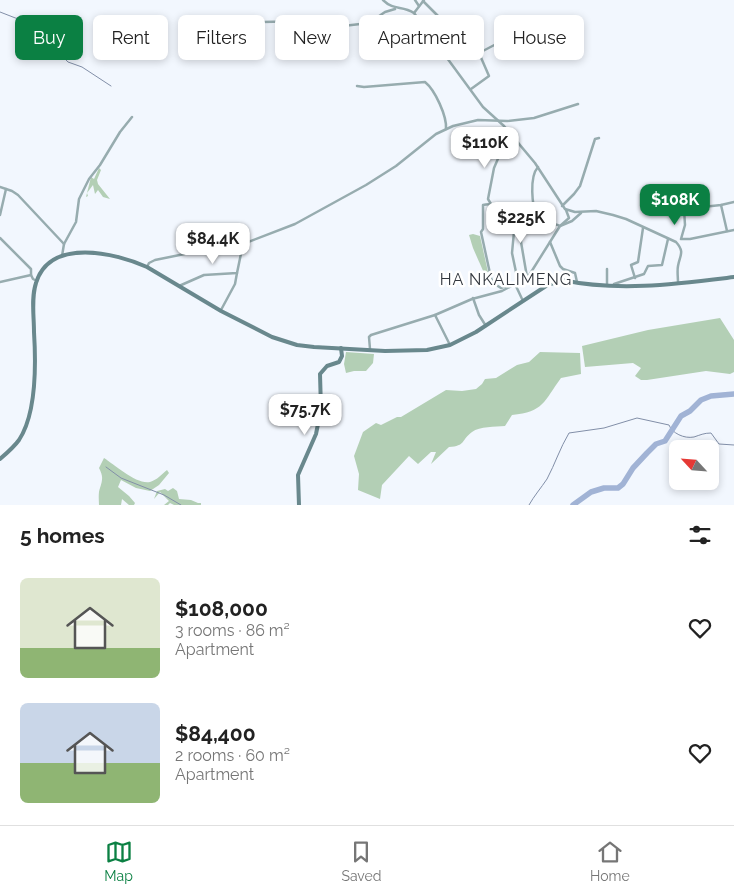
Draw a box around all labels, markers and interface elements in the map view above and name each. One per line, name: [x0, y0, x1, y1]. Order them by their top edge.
chip: Buy: [15, 15, 83, 60]
chip: Rent: [93, 15, 168, 60]
chip: Filters: [178, 15, 265, 60]
chip: New: [275, 15, 349, 60]
chip: Apartment: [359, 15, 484, 60]
chip: House: [494, 15, 584, 60]
pin: $110K: [450, 126, 520, 169]
text: $110K: [462, 133, 508, 152]
pin: $108K: [640, 184, 710, 226]
text: $108K: [651, 190, 699, 209]
pin: $225K: [486, 202, 556, 244]
text: $225K: [497, 208, 545, 227]
pin: $84.4K: [172, 222, 254, 265]
text: $84.4K: [187, 229, 239, 248]
district label: HA NKALIMENG: [440, 270, 572, 289]
pin: $75.7K: [264, 394, 346, 436]
text: $75.7K: [280, 400, 330, 419]
north arrow: [669, 440, 719, 490]
map controls: [669, 440, 719, 490]
icon: filters: [686, 521, 714, 549]
text: 5 homes: [20, 523, 105, 548]
text: $108,000: [175, 596, 268, 621]
icon: home: [60, 598, 120, 658]
icon: heart: [686, 614, 714, 642]
text: 3 rooms · 86 m²: [175, 621, 290, 640]
text: Apartment: [175, 640, 254, 659]
text: $84,400: [175, 721, 256, 746]
icon: home: [60, 723, 120, 783]
icon: heart: [686, 739, 714, 767]
text: 2 rooms · 60 m²: [175, 746, 290, 765]
text: Apartment: [175, 765, 254, 784]
tab: Map: [104, 838, 133, 884]
tab: Saved: [341, 838, 381, 884]
tab: Home: [590, 838, 630, 884]

